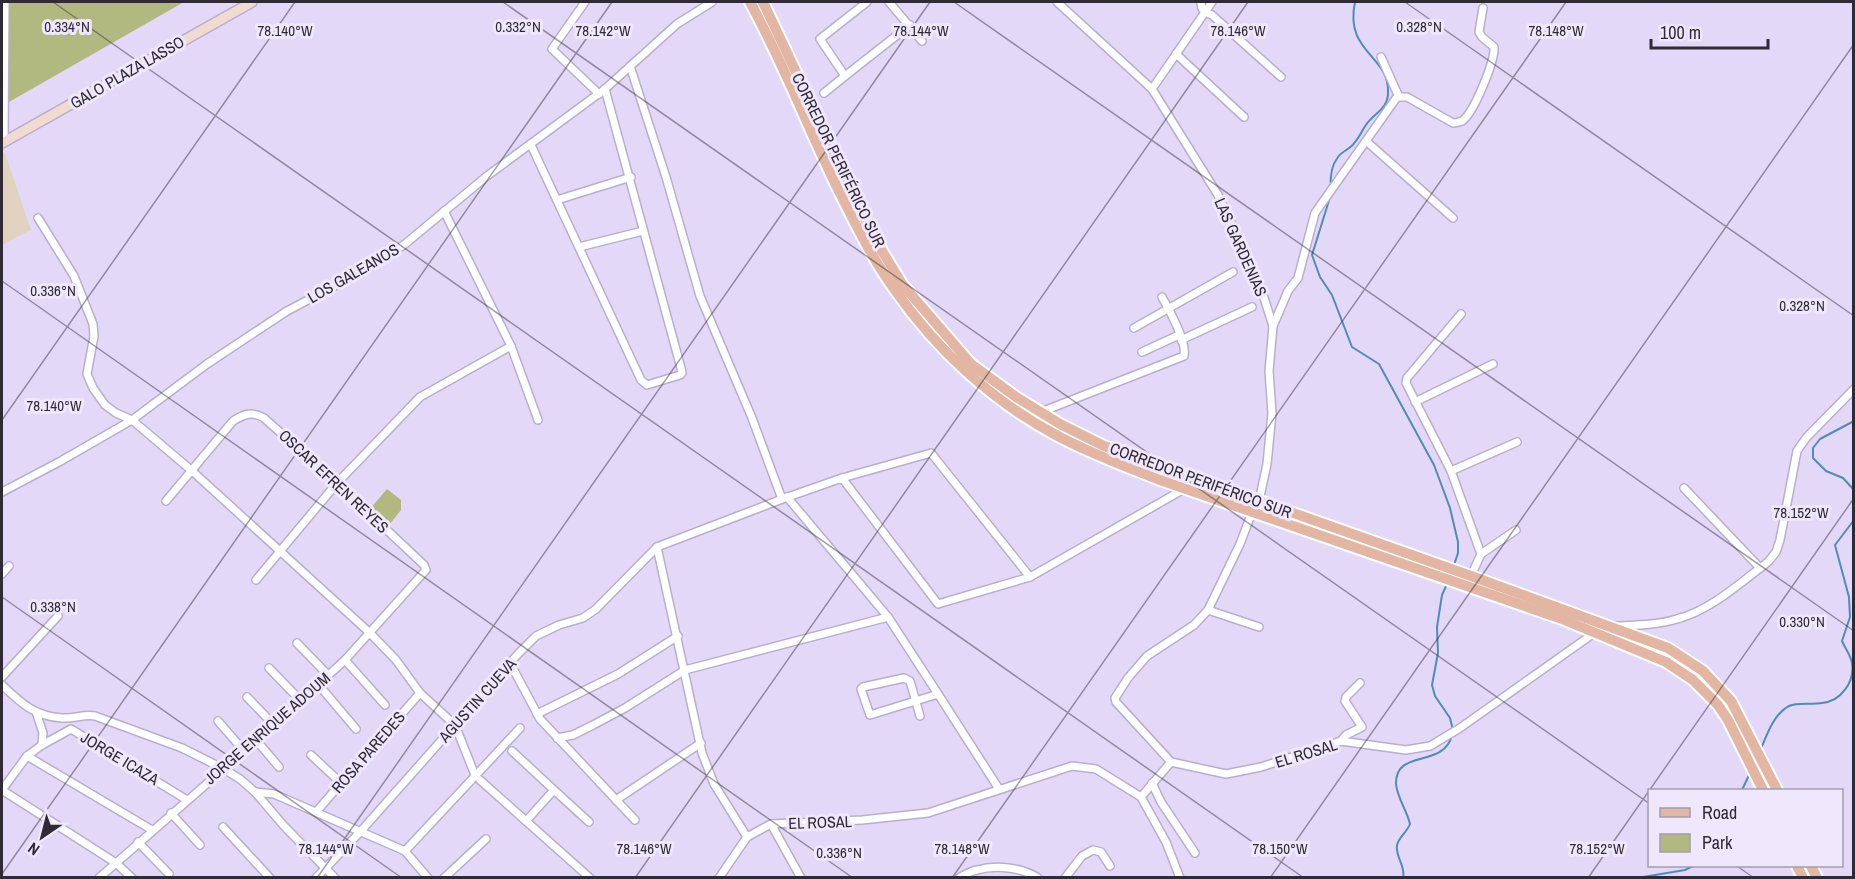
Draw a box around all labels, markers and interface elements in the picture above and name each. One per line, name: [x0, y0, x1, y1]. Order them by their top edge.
scale bar: [1651, 12, 1768, 50]
text: 0.334°N: [44, 16, 90, 37]
text: 0.332°N: [495, 16, 541, 37]
text: 0.328°N: [1396, 16, 1442, 37]
text: 78.140°W: [257, 20, 313, 41]
text: 78.142°W: [575, 20, 631, 41]
text: 78.144°W: [893, 20, 949, 41]
text: 78.146°W: [1210, 20, 1266, 41]
text: 78.148°W: [1528, 20, 1584, 41]
text: 100 m: [1660, 20, 1701, 45]
street label: GALO PLAZA LASSO: [66, 30, 188, 114]
street label: CORREDOR PERIFÉRICO SUR: [787, 69, 891, 251]
street label: LAS GARDENIAS: [1209, 194, 1273, 300]
street label: LOS GALEANOS: [303, 238, 403, 308]
text: 0.336°N: [30, 280, 76, 301]
text: 0.328°N: [1779, 295, 1825, 316]
text: 78.140°W: [26, 395, 82, 416]
street label: OSCAR EFREN REYES: [274, 424, 394, 538]
street label: CORREDOR PERIFÉRICO SUR: [1107, 437, 1295, 523]
text: 78.152°W: [1773, 502, 1829, 523]
text: 0.338°N: [30, 596, 76, 617]
text: 0.330°N: [1779, 611, 1825, 632]
street label: AGUSTIN CUEVA: [433, 653, 521, 748]
street label: JORGE ENRIQUE ADOUM: [199, 667, 335, 789]
street label: ROSA PAREDES: [326, 706, 410, 798]
street label: JORGE ICAZA: [77, 726, 163, 790]
street label: EL ROSAL: [1272, 733, 1340, 773]
legend: [1648, 789, 1843, 867]
text: Road: [1702, 800, 1737, 825]
north arrow: [12, 807, 72, 867]
street label: EL ROSAL: [788, 810, 853, 834]
text: Park: [1702, 830, 1733, 855]
text: N: [23, 838, 44, 861]
text: 78.144°W: [298, 838, 354, 859]
text: 78.146°W: [616, 838, 672, 859]
text: 78.148°W: [934, 838, 990, 859]
text: 78.150°W: [1252, 838, 1308, 859]
text: 78.152°W: [1569, 838, 1625, 859]
text: 0.336°N: [816, 842, 862, 863]

